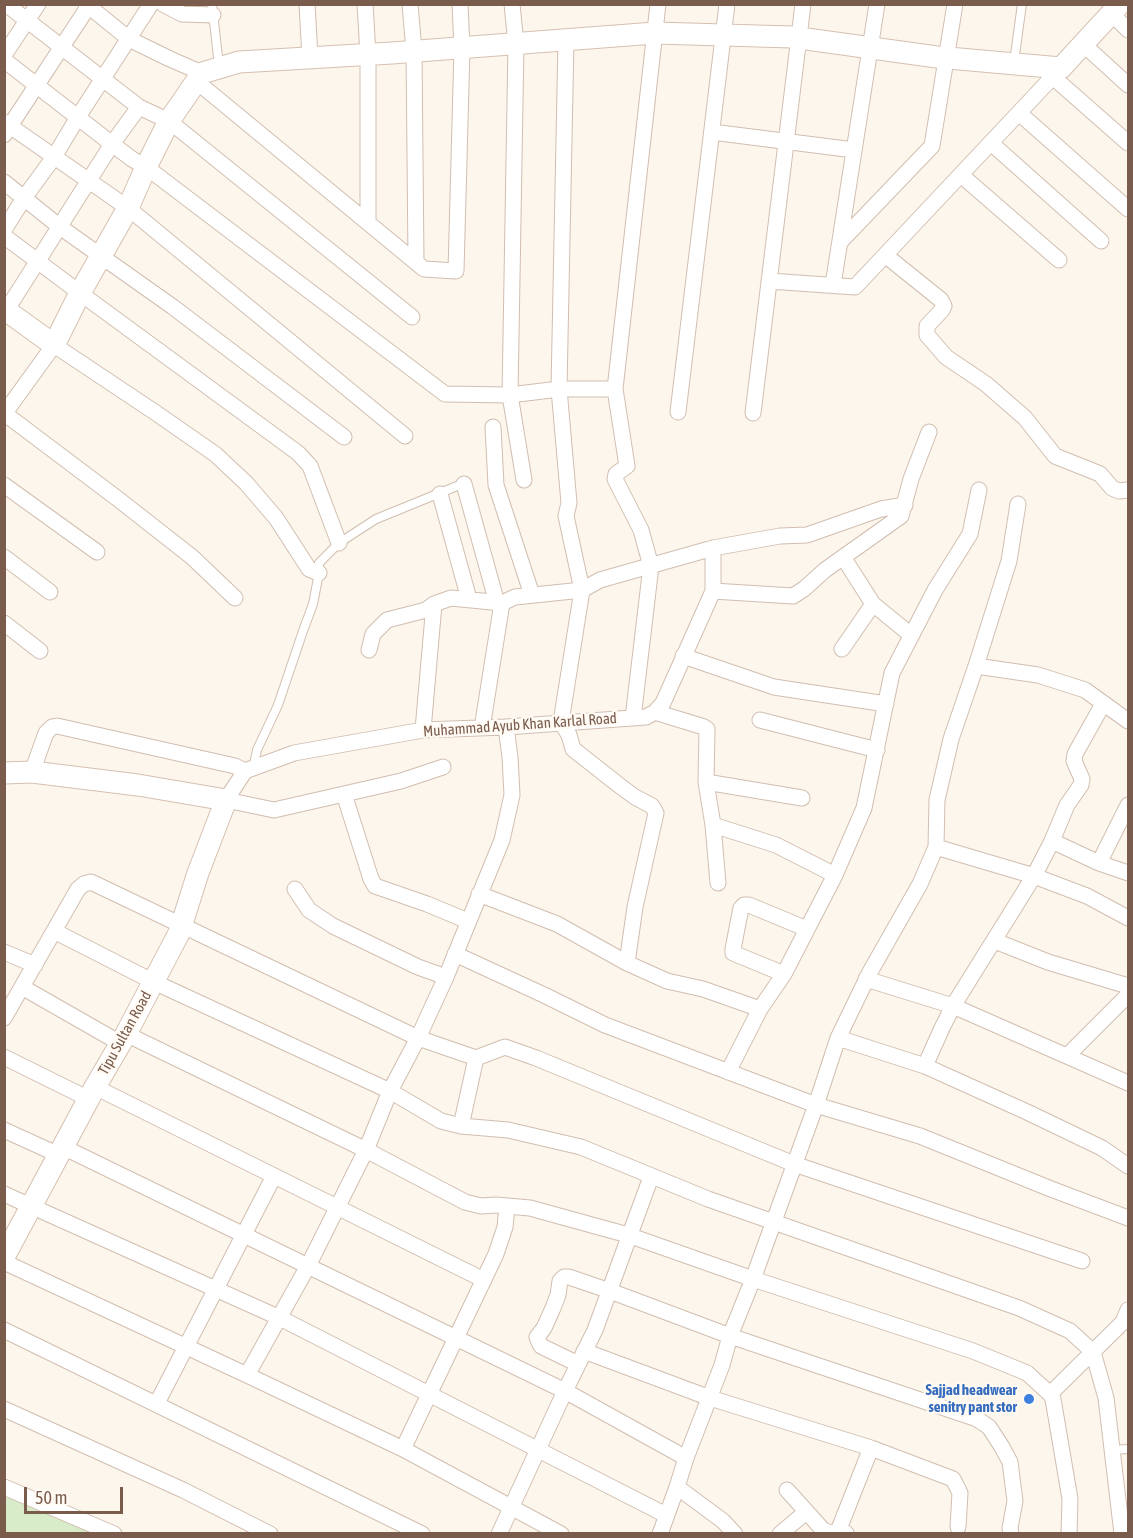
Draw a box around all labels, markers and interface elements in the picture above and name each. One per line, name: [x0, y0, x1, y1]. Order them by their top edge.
street label: Muhammad Ayub Khan Karlal Road: [422, 709, 618, 741]
street label: Tipu Sultan Road: [95, 988, 155, 1078]
place label: Sajjad headwear senitry pant stor: [926, 1381, 1017, 1416]
marker: Sajjad headwear senitry pant stor: [1022, 1392, 1036, 1406]
scale bar: [27, 1475, 126, 1513]
text: 50 m: [35, 1487, 67, 1508]

